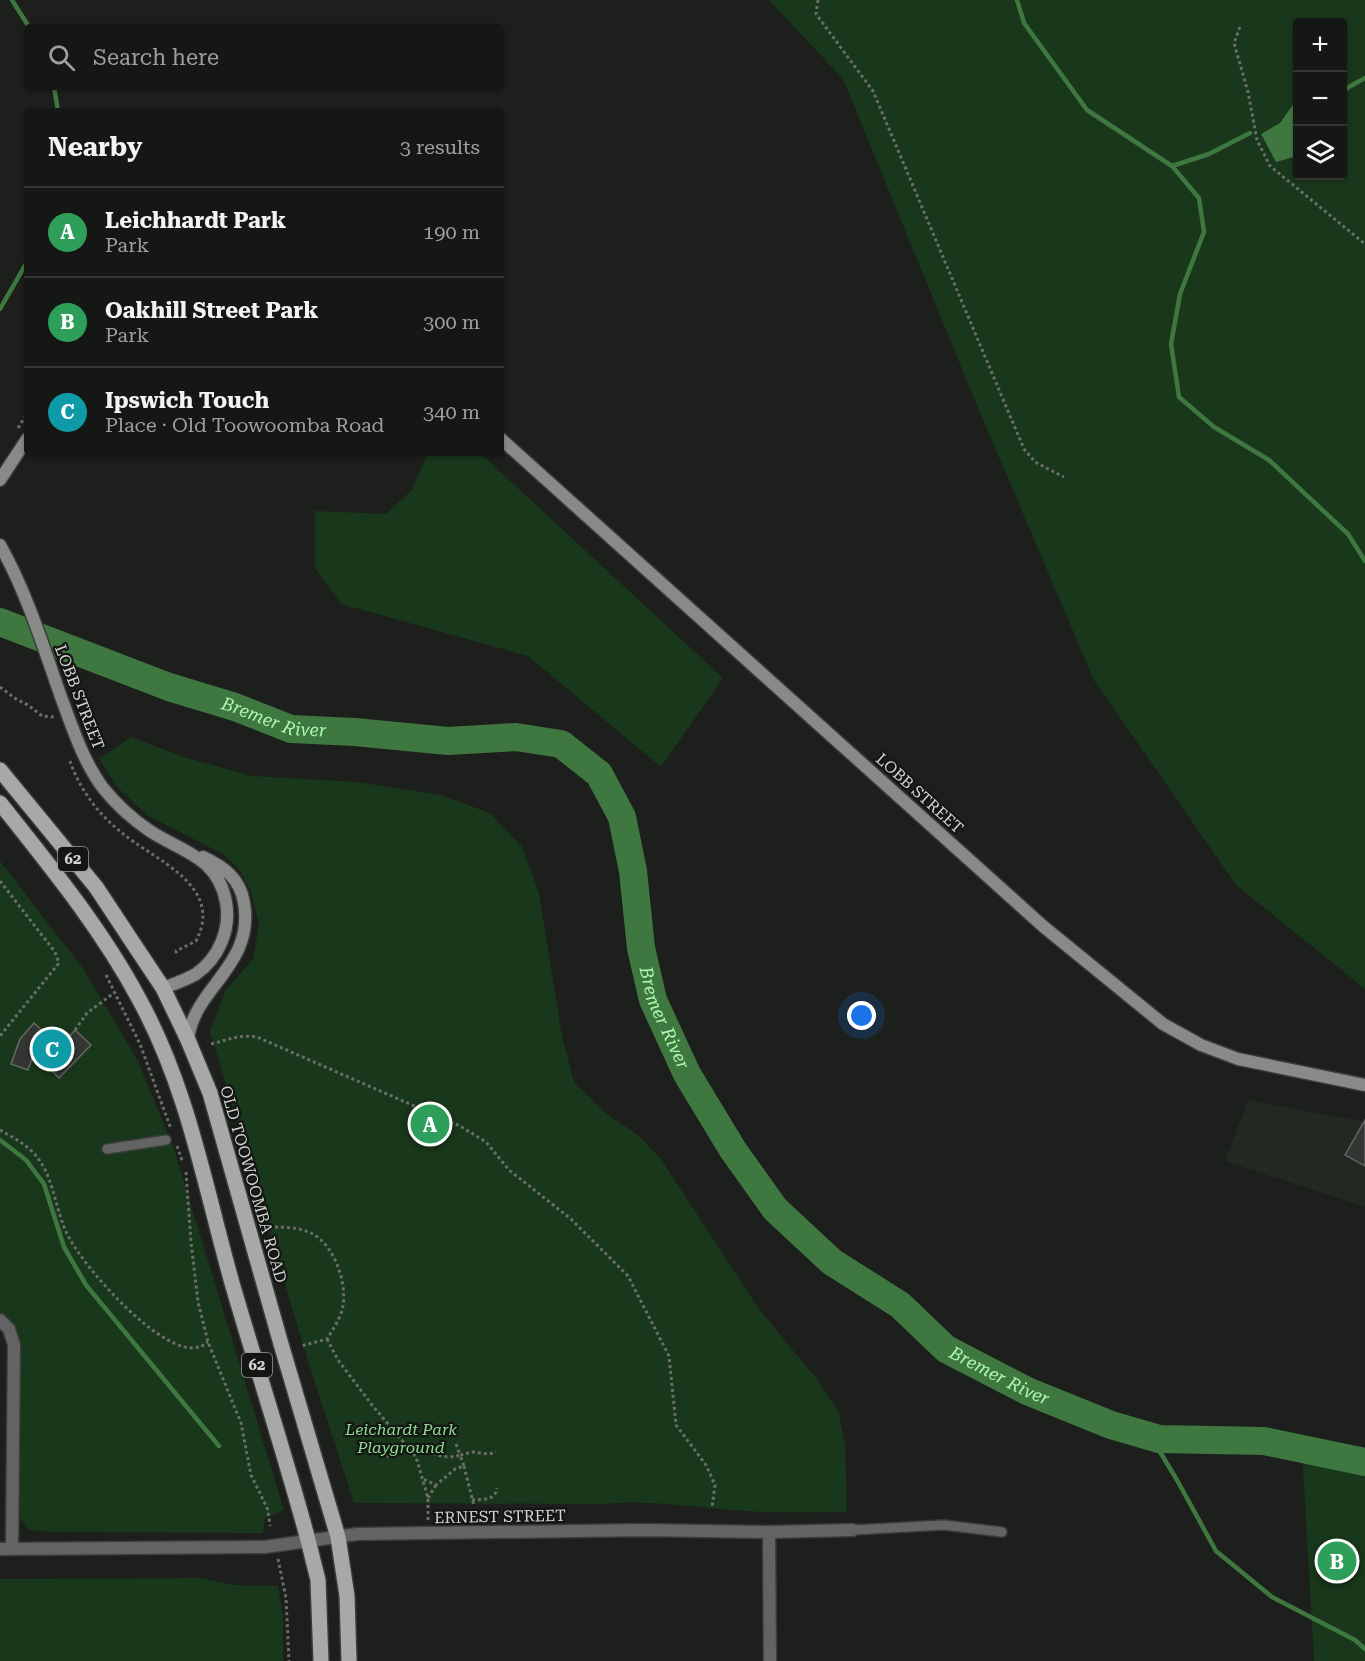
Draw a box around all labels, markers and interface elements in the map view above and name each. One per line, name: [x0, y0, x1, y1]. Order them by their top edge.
map controls: [1293, 18, 1347, 180]
button: +: [1293, 18, 1347, 72]
search box: [24, 24, 504, 90]
icon: search: [45, 41, 78, 74]
text: Search here: [93, 45, 219, 70]
button: −: [1293, 72, 1347, 126]
button: layers: [1293, 126, 1347, 180]
text: Nearby: [48, 132, 142, 162]
text: 3 results: [400, 135, 480, 159]
text: Leichhardt Park: [105, 208, 286, 233]
text: A: [60, 220, 75, 244]
text: 190 m: [423, 220, 480, 244]
text: Park: [105, 233, 149, 257]
text: Oakhill Street Park: [105, 298, 318, 323]
text: B: [60, 310, 75, 334]
text: 300 m: [423, 310, 480, 334]
text: Park: [105, 323, 149, 347]
text: Ipswich Touch: [105, 388, 269, 413]
text: C: [61, 400, 75, 424]
text: 340 m: [423, 400, 480, 424]
text: Place · Old Toowoomba Road: [105, 413, 384, 437]
street label: LOBB STREET: [51, 642, 108, 753]
water label: Bremer River: [218, 692, 327, 741]
street label: LOBB STREET: [872, 749, 967, 838]
road number: 62: [58, 847, 88, 871]
water label: Bremer River: [635, 963, 695, 1073]
your location: [847, 1001, 876, 1030]
pin: C: [32, 1026, 72, 1072]
street label: OLD TOOWOOMBA ROAD: [216, 1083, 291, 1285]
pin: A: [410, 1102, 450, 1146]
water label: Bremer River: [945, 1341, 1053, 1409]
road number: 62: [242, 1353, 272, 1377]
park label: Leichardt Park Playground: [344, 1420, 457, 1457]
street label: ERNEST STREET: [434, 1506, 566, 1527]
pin: B: [1318, 1538, 1356, 1584]

